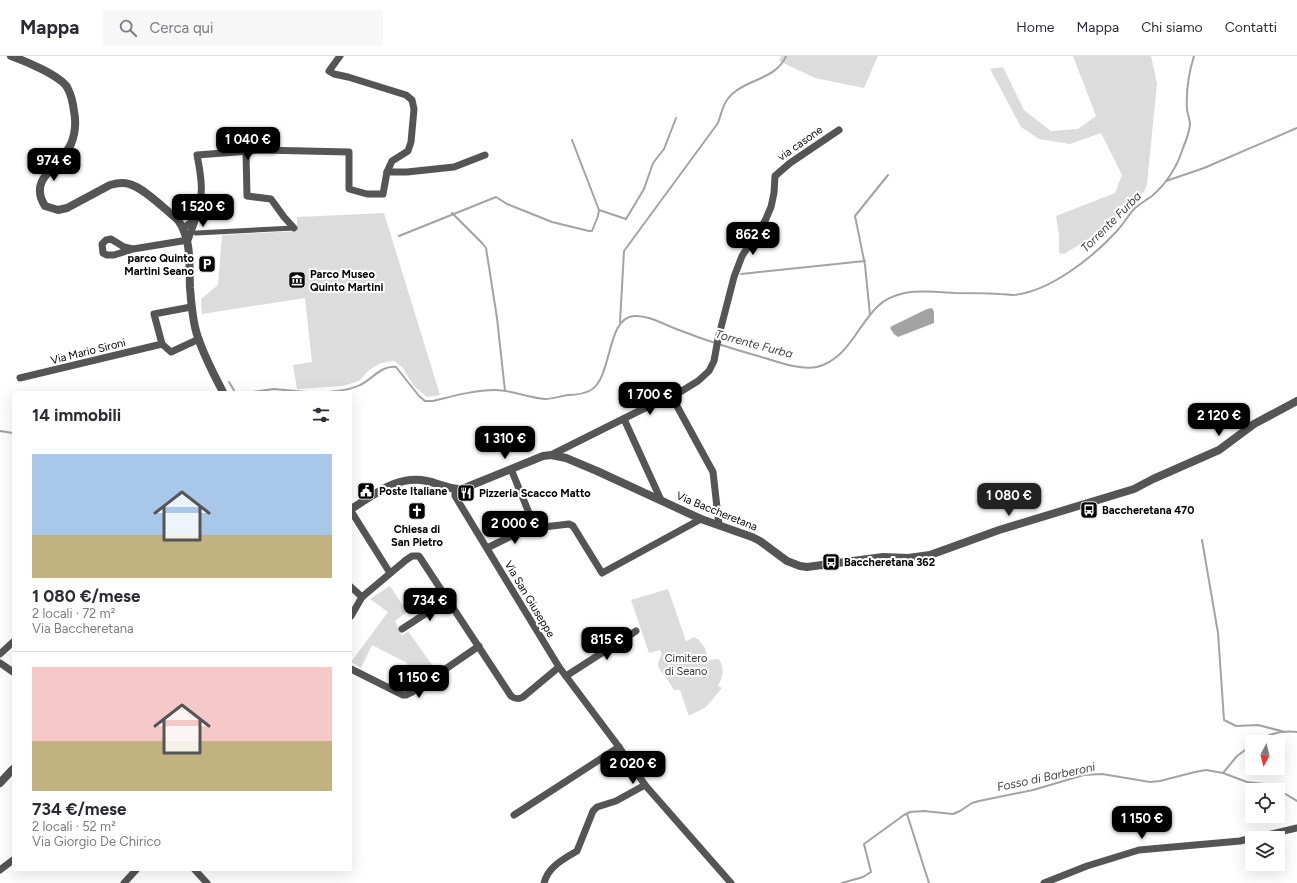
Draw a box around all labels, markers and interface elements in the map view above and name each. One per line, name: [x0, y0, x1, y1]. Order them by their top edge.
search box: [103, 10, 383, 46]
text: Mappa: [20, 16, 79, 39]
icon: search: [117, 17, 139, 39]
text: Cerca qui: [149, 19, 213, 37]
text: Home: [1016, 19, 1055, 36]
text: Mappa: [1077, 19, 1119, 36]
text: Chi siamo: [1141, 19, 1203, 36]
text: Contatti: [1225, 19, 1277, 36]
street label: via casone: [775, 123, 825, 164]
pin: 1 040 €: [211, 127, 285, 161]
text: 1 040 €: [225, 132, 271, 147]
pin: 974 €: [26, 148, 82, 182]
text: 974 €: [36, 153, 72, 168]
water label: Torrente Furba: [1078, 189, 1144, 255]
pin: 1 520 €: [166, 194, 240, 228]
text: 1 520 €: [181, 199, 225, 214]
pin: 862 €: [725, 222, 781, 256]
text: 862 €: [735, 227, 771, 242]
place label: parco Quinto Martini Seano: [124, 252, 195, 278]
parking icon: parco Quinto Martini Seano: [197, 254, 217, 274]
place label: Parco Museo Quinto Martini: [310, 268, 383, 294]
museum icon: Parco Museo Quinto Martini: [287, 270, 307, 290]
water label: Torrente Furba: [714, 327, 794, 361]
street label: Via Mario Sironi: [49, 336, 127, 367]
pin: 1 700 €: [613, 382, 687, 416]
text: 1 700 €: [628, 387, 672, 402]
pin: 2 120 €: [1182, 403, 1256, 437]
icon: filters: [310, 404, 332, 426]
text: 14 immobili: [32, 405, 121, 425]
text: 2 120 €: [1197, 408, 1241, 423]
pin: 1 310 €: [468, 426, 542, 460]
text: 1 310 €: [484, 431, 526, 446]
icon: home: [146, 480, 218, 552]
public building icon: Poste Italiane: [356, 481, 376, 501]
restaurant icon: Pizzeria Scacco Matto: [456, 483, 476, 503]
pin: 1 080 €: [972, 483, 1046, 517]
place label: Poste Italiane: [379, 485, 447, 498]
place label: Pizzeria Scacco Matto: [479, 487, 591, 500]
text: 1 080 €: [986, 488, 1032, 503]
street label: Via Baccheretana: [674, 489, 759, 534]
bus stop icon: Baccheretana 470: [1079, 500, 1099, 520]
church icon: Chiesa di San Pietro: [407, 501, 427, 521]
place label: Baccheretana 470: [1102, 504, 1194, 517]
pin: 2 000 €: [478, 511, 552, 545]
text: 2 000 €: [491, 516, 539, 531]
place label: Chiesa di San Pietro: [391, 523, 444, 549]
bus stop icon: Baccheretana 362: [821, 552, 841, 572]
place label: Baccheretana 362: [844, 556, 935, 569]
street label: Via San Giuseppe: [502, 559, 558, 640]
text: 1 080 €/mese: [32, 586, 140, 606]
pin: 734 €: [402, 588, 458, 622]
text: 734 €: [413, 593, 447, 608]
text: 2 locali · 72 m²: [32, 606, 115, 621]
text: Via Baccheretana: [32, 621, 134, 636]
pin: 815 €: [579, 627, 635, 661]
text: 815 €: [590, 632, 624, 647]
park label: Cimitero di Seano: [665, 652, 707, 678]
pin: 1 150 €: [382, 665, 456, 699]
text: 1 150 €: [398, 670, 440, 685]
icon: home: [146, 693, 218, 765]
north arrow: [1245, 735, 1285, 775]
map controls: [1245, 735, 1285, 871]
pin: 2 020 €: [596, 751, 670, 785]
text: 2 020 €: [609, 756, 657, 771]
water label: Fosso di Barberoni: [996, 760, 1097, 794]
button: locate: [1245, 783, 1285, 823]
text: 734 €/mese: [32, 799, 126, 819]
pin: 1 150 €: [1105, 806, 1179, 840]
text: 1 150 €: [1121, 811, 1163, 826]
text: 2 locali · 52 m²: [32, 819, 116, 834]
button: layers: [1245, 831, 1285, 871]
text: Via Giorgio De Chirico: [32, 834, 161, 849]

